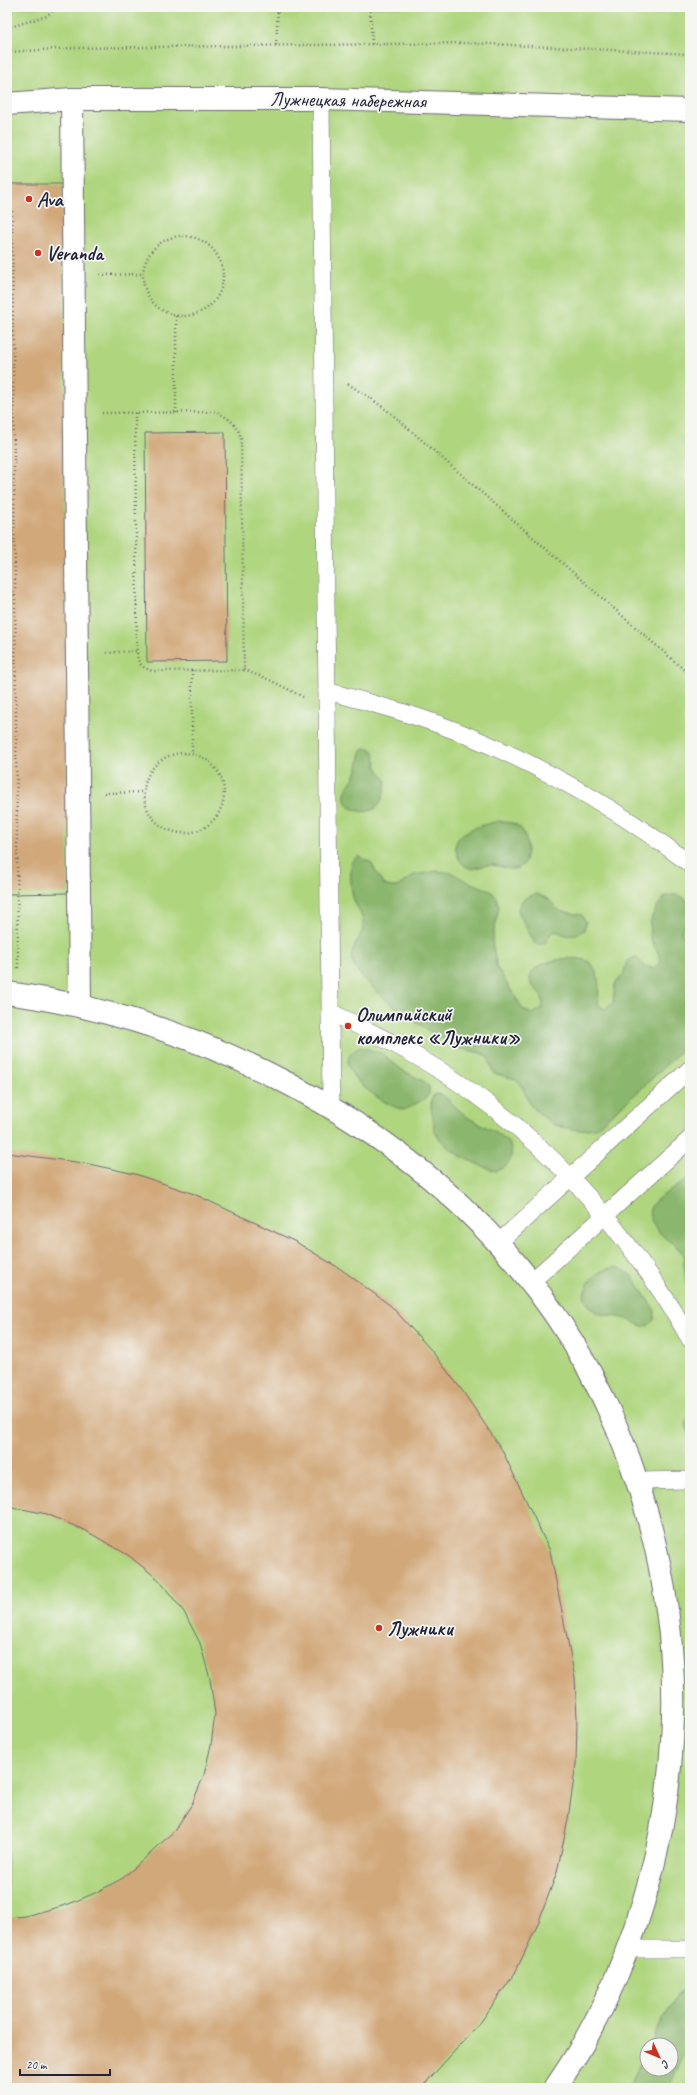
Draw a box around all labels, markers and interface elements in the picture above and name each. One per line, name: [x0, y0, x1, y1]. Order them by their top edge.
street label: Лужнецкая набережная: [270, 86, 428, 114]
place label: Ava: [37, 187, 65, 212]
marker: Ava: [24, 194, 34, 204]
place label: Veranda: [46, 241, 104, 266]
marker: Veranda: [33, 248, 43, 258]
place label: Олимпийский комплекс «Лужники»: [356, 1002, 521, 1050]
marker: Олимпийский комплекс «Лужники»: [343, 1021, 353, 1031]
place label: Лужники: [387, 1616, 455, 1641]
marker: Лужники: [374, 1623, 384, 1633]
north arrow: [639, 2037, 679, 2077]
scale bar: [20, 2051, 110, 2077]
text: 20 m: [26, 2057, 48, 2073]
text: С: [658, 2057, 673, 2072]

